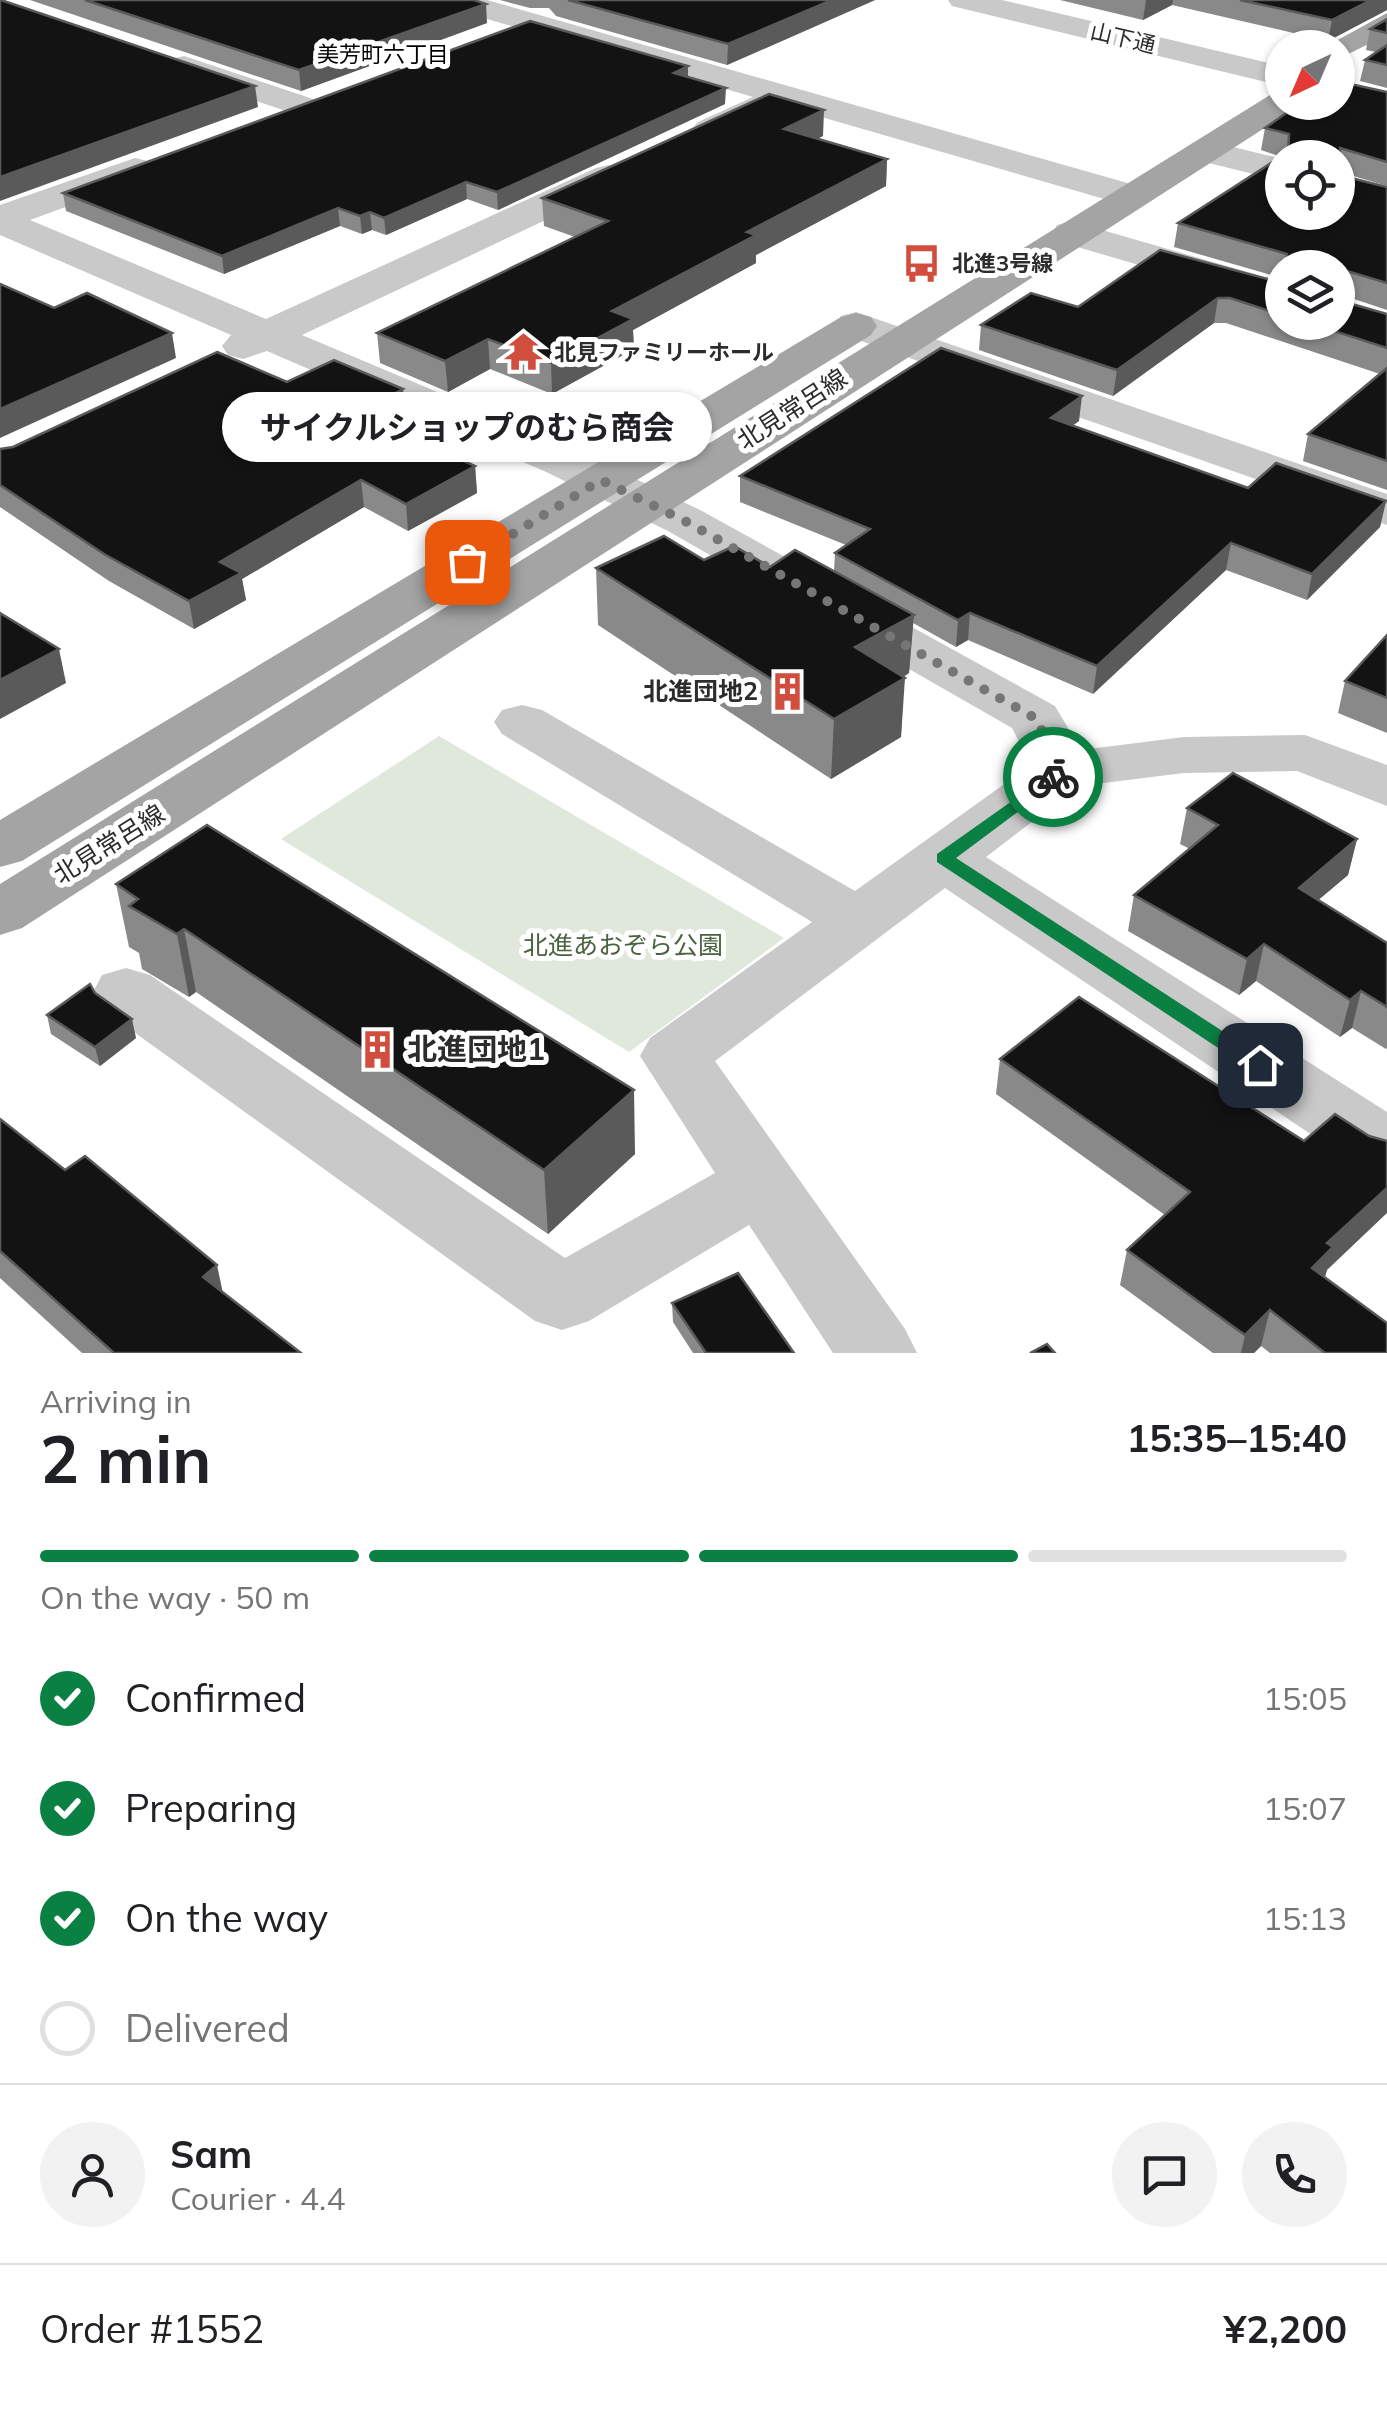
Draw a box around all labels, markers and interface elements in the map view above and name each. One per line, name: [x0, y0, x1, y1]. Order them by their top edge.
street label: 山下通: [1088, 17, 1158, 59]
north arrow: [1265, 30, 1355, 120]
map controls: [1265, 30, 1355, 340]
district label: 美芳町六丁目: [317, 40, 449, 68]
button: locate: [1265, 140, 1355, 230]
bus stop icon: 北進3号線: [901, 242, 943, 284]
place label: 北進3号線: [952, 249, 1053, 277]
button: layers: [1265, 250, 1355, 340]
temple icon: 北見ファミリーホール: [503, 331, 545, 373]
place label: 北見ファミリーホール: [554, 338, 774, 366]
street label: 北見常呂線: [731, 362, 853, 456]
callout: サイクルショップのむら商会: [222, 392, 712, 462]
text: サイクルショップのむら商会: [260, 407, 674, 447]
pin: [425, 520, 510, 605]
icon: bag: [440, 535, 495, 590]
building icon: 北進団地2: [767, 670, 809, 712]
place label: 北進団地2: [643, 675, 758, 706]
courier: [1003, 727, 1103, 827]
icon: bike: [1026, 750, 1081, 805]
street label: 北見常呂線: [48, 797, 170, 890]
park label: 北進あおぞら公園: [523, 929, 723, 960]
pin: [1218, 1023, 1303, 1108]
building icon: 北進団地1: [356, 1029, 398, 1071]
place label: 北進団地1: [407, 1030, 545, 1068]
icon: home: [1233, 1038, 1288, 1093]
text: Arriving in: [40, 1381, 192, 1421]
text: 15:35–15:40: [1127, 1414, 1347, 1462]
text: 2 min: [40, 1418, 211, 1499]
text: On the way · 50 m: [40, 1577, 310, 1617]
icon: check: [40, 1671, 95, 1726]
text: Confirmed: [125, 1674, 306, 1722]
text: 15:05: [1263, 1678, 1347, 1718]
icon: check: [40, 1781, 95, 1836]
text: Preparing: [125, 1784, 297, 1832]
text: 15:07: [1263, 1788, 1347, 1828]
icon: check: [40, 1891, 95, 1946]
text: On the way: [125, 1894, 328, 1942]
text: 15:13: [1263, 1898, 1347, 1938]
text: Delivered: [125, 2004, 290, 2052]
button: person: [40, 2122, 145, 2227]
button: chat: [1112, 2122, 1217, 2227]
button: phone: [1242, 2122, 1347, 2227]
text: Sam: [170, 2130, 252, 2178]
text: Courier · 4.4: [170, 2178, 346, 2218]
text: Order #1552: [40, 2305, 264, 2353]
text: ¥2,200: [1224, 2305, 1347, 2353]

